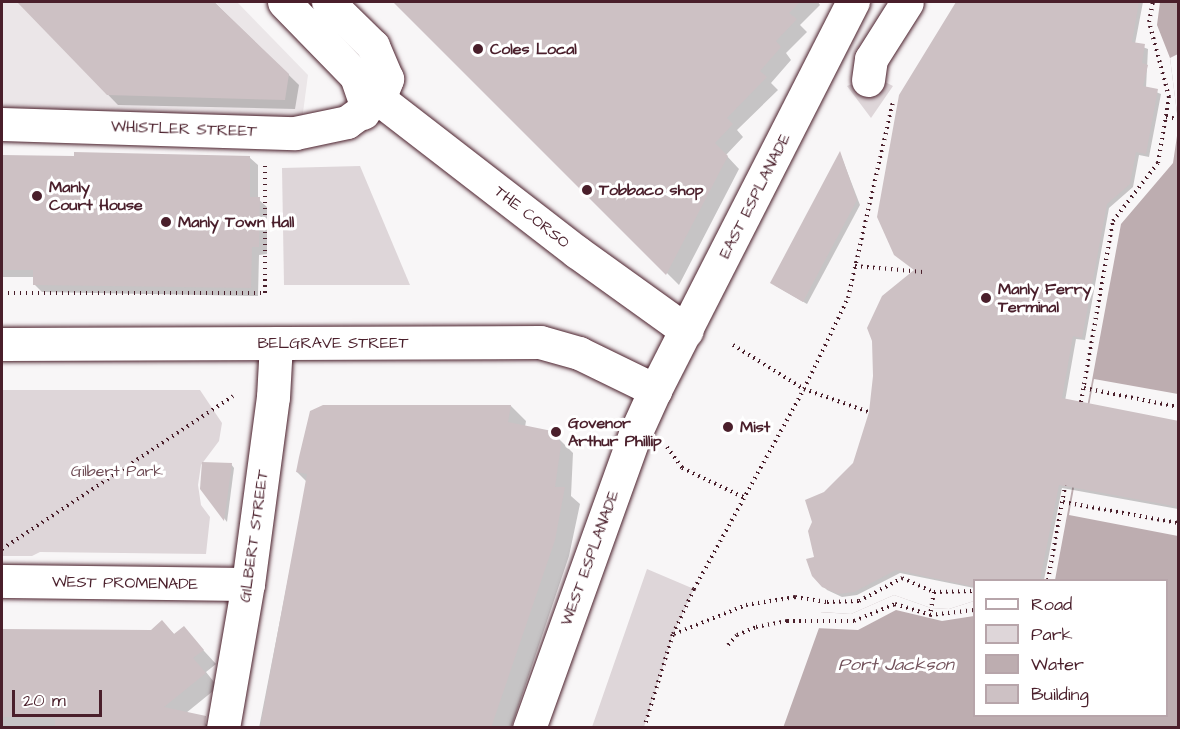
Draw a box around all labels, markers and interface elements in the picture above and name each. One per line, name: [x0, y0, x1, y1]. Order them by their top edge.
place label: Coles Local: [490, 39, 577, 59]
marker: Coles Local: [471, 42, 485, 56]
street label: WHISTLER STREET: [111, 117, 257, 141]
street label: EAST ESPLANADE: [715, 130, 795, 262]
place label: Manly Court House: [49, 177, 143, 215]
place label: Tobbaco shop: [599, 180, 703, 200]
street label: THE CORSO: [491, 182, 573, 252]
marker: Tobbaco shop: [580, 183, 594, 197]
marker: Manly Court House: [30, 189, 44, 203]
place label: Manly Town Hall: [178, 212, 294, 232]
marker: Manly Town Hall: [159, 215, 173, 229]
place label: Manly Ferry Terminal: [998, 279, 1091, 317]
marker: Manly Ferry Terminal: [979, 291, 993, 305]
street label: BELGRAVE STREET: [257, 333, 409, 353]
place label: Govenor Arthur Phillip: [568, 413, 662, 451]
place label: Mist: [740, 417, 770, 437]
marker: Mist: [721, 420, 735, 434]
marker: Govenor Arthur Phillip: [549, 425, 563, 439]
park label: Gilbert Park: [71, 461, 163, 481]
street label: GILBERT STREET: [235, 468, 273, 604]
street label: WEST ESPLANADE: [557, 488, 623, 628]
street label: WEST PROMENADE: [52, 572, 198, 594]
legend: [973, 579, 1168, 717]
text: Road: [1031, 592, 1072, 617]
text: Park: [1031, 622, 1073, 647]
text: Water: [1031, 652, 1084, 677]
water label: Port Jackson: [838, 654, 954, 676]
scale bar: [15, 678, 105, 716]
text: Building: [1031, 682, 1089, 707]
text: 20 m: [23, 688, 66, 713]

